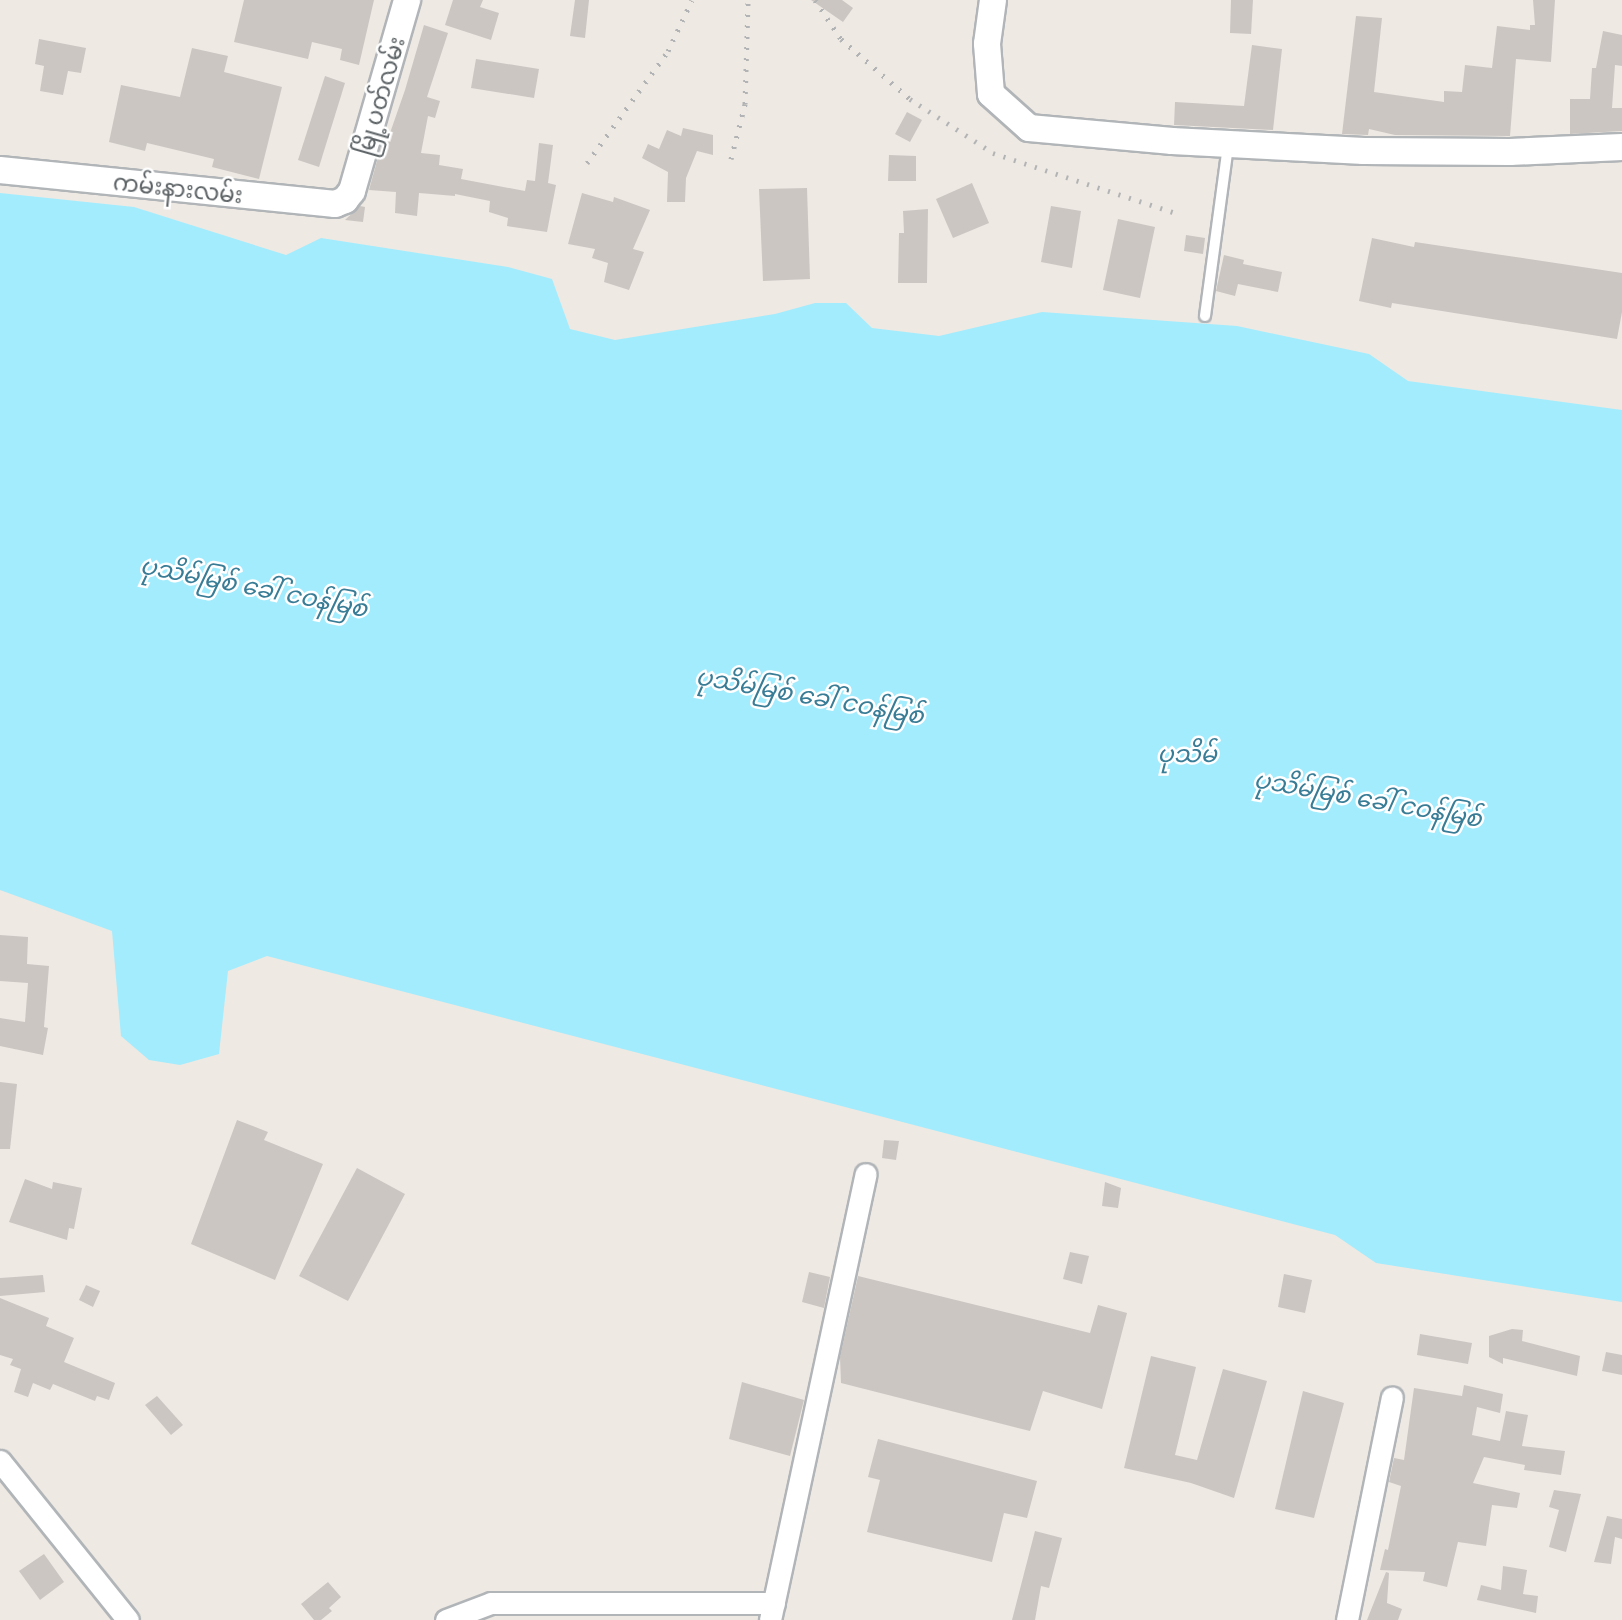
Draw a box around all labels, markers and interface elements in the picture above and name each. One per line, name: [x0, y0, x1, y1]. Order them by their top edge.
street label: မြို့ပတ်လမ်း: [350, 33, 410, 159]
street label: ကမ်းနားလမ်း: [112, 167, 244, 209]
water label: ပုသိမ်မြစ် ခေါ် ငဝန်မြစ်: [138, 550, 370, 622]
water label: ပုသိမ်မြစ် ခေါ် ငဝန်မြစ်: [694, 661, 926, 729]
water label: ပုသိမ်: [1157, 739, 1217, 767]
water label: ပုသိမ်မြစ် ခေါ် ငဝန်မြစ်: [1252, 764, 1484, 832]

